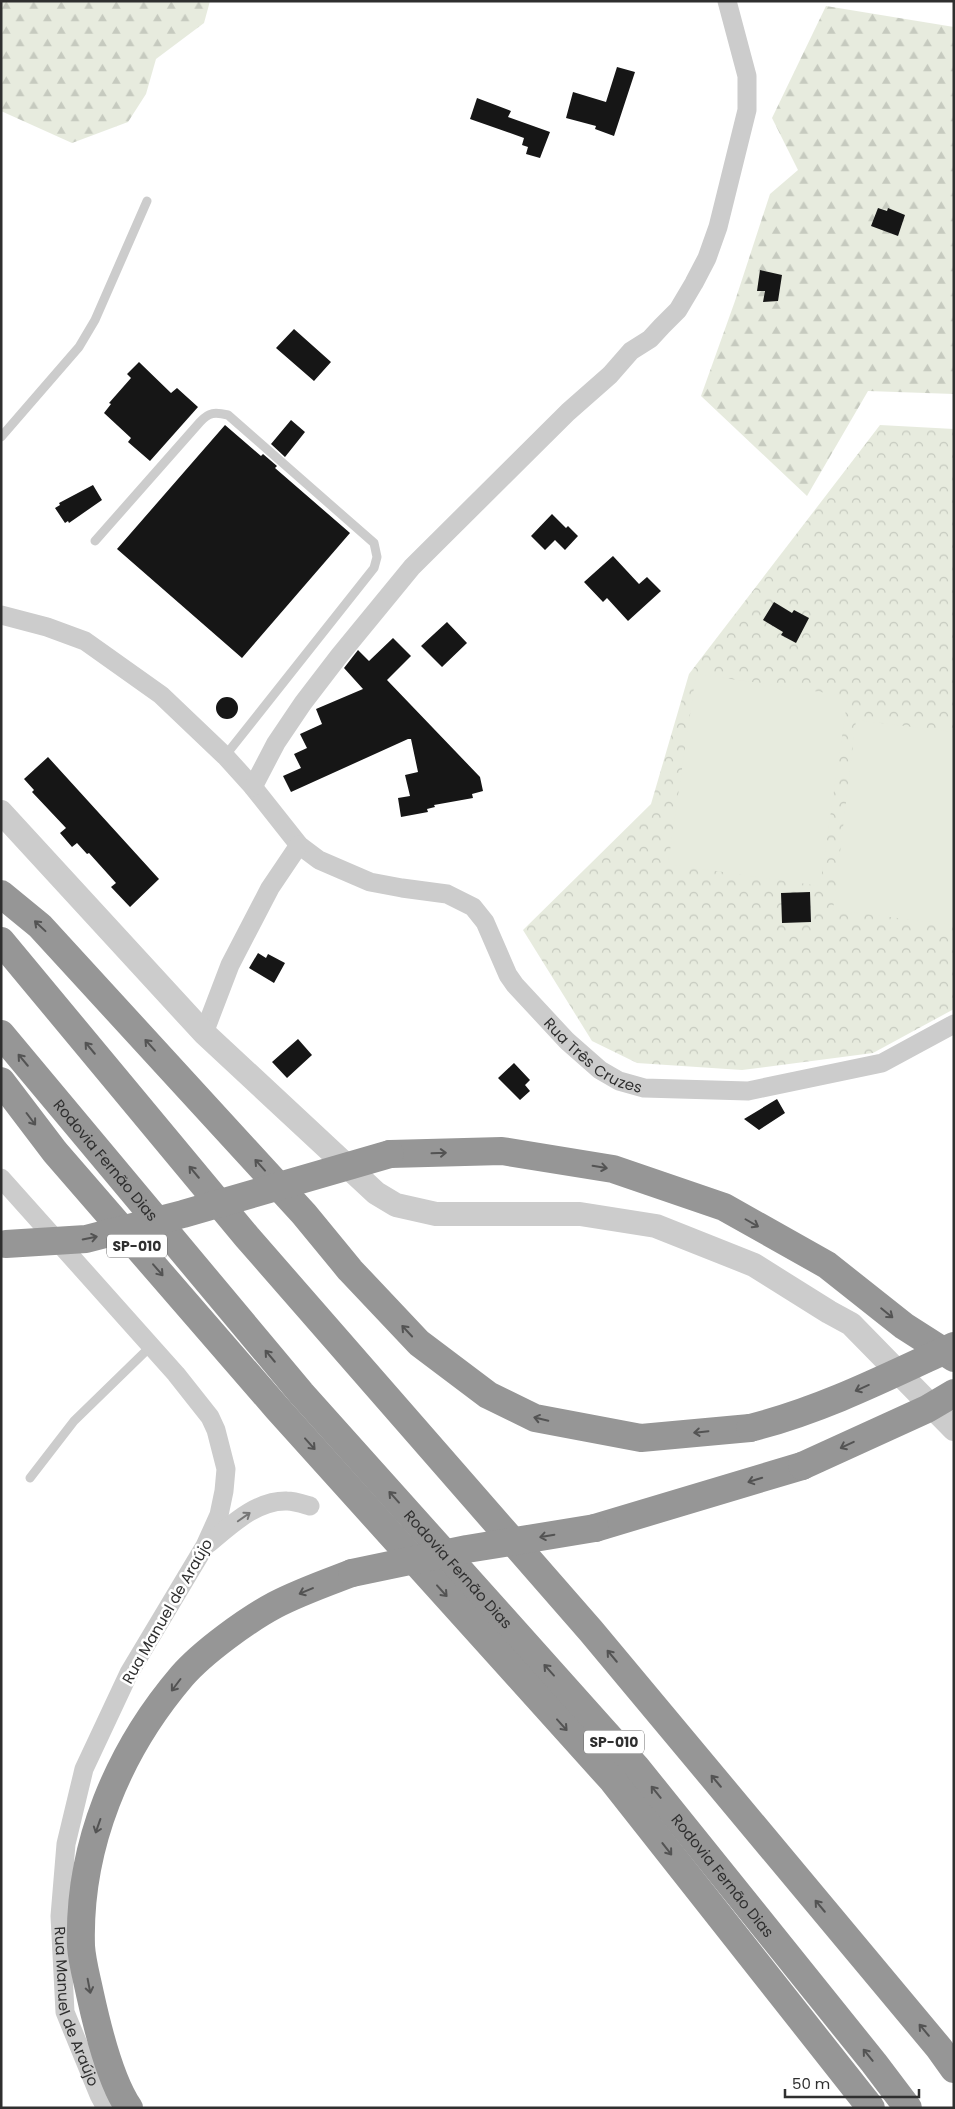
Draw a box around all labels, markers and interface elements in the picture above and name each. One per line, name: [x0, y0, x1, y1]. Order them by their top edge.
one-way arrow: [33, 920, 46, 932]
street label: Rua Três Cruzes: [540, 1013, 645, 1098]
one-way arrow: [144, 1039, 156, 1052]
one-way arrow: [84, 1041, 95, 1054]
one-way arrow: [17, 1053, 28, 1066]
street label: Rodovia Fernão Dias: [49, 1094, 163, 1225]
one-way arrow: [25, 1113, 36, 1126]
one-way arrow: [430, 1148, 447, 1158]
one-way arrow: [254, 1159, 265, 1172]
one-way arrow: [592, 1162, 608, 1172]
one-way arrow: [188, 1166, 199, 1179]
one-way arrow: [745, 1218, 759, 1228]
one-way arrow: [81, 1232, 97, 1242]
road number: SP-010: [107, 1234, 167, 1258]
one-way arrow: [152, 1264, 164, 1277]
one-way arrow: [880, 1307, 893, 1318]
one-way arrow: [401, 1324, 413, 1337]
one-way arrow: [264, 1349, 275, 1362]
one-way arrow: [855, 1384, 870, 1394]
one-way arrow: [533, 1414, 549, 1423]
one-way arrow: [694, 1428, 710, 1437]
one-way arrow: [304, 1438, 316, 1451]
one-way arrow: [840, 1441, 855, 1450]
one-way arrow: [748, 1475, 764, 1485]
one-way arrow: [388, 1490, 400, 1503]
street label: Rodovia Fernão Dias: [400, 1505, 518, 1633]
one-way arrow: [237, 1512, 251, 1522]
one-way arrow: [539, 1531, 555, 1541]
street label: Rua Manuel de Araújo: [117, 1535, 217, 1687]
one-way arrow: [436, 1585, 448, 1598]
one-way arrow: [299, 1587, 314, 1596]
one-way arrow: [607, 1650, 618, 1663]
one-way arrow: [543, 1664, 555, 1677]
one-way arrow: [171, 1678, 181, 1692]
one-way arrow: [557, 1718, 568, 1731]
road number: SP-010: [584, 1730, 644, 1754]
one-way arrow: [711, 1775, 722, 1788]
one-way arrow: [651, 1786, 662, 1799]
street label: Rodovia Fernão Dias: [667, 1809, 779, 1942]
one-way arrow: [93, 1818, 102, 1833]
one-way arrow: [662, 1842, 673, 1855]
one-way arrow: [815, 1899, 826, 1912]
street label: Rua Manuel de Araújo: [50, 1926, 105, 2089]
one-way arrow: [84, 1977, 94, 1993]
one-way arrow: [919, 2024, 930, 2037]
one-way arrow: [862, 2049, 873, 2062]
scale bar: [785, 2066, 919, 2098]
text: 50 m: [792, 2073, 830, 2094]

